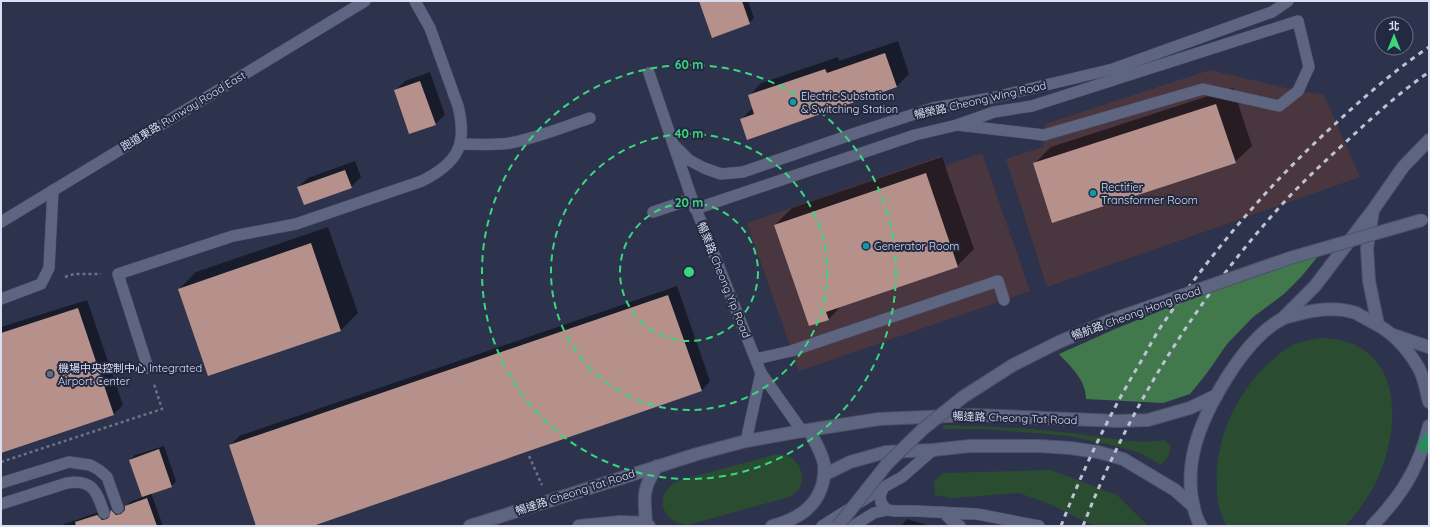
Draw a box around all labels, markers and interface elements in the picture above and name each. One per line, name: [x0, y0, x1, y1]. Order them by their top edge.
north arrow: [1374, 16, 1414, 56]
text: 北: [1389, 19, 1400, 33]
text: 60 m: [675, 57, 703, 72]
street label: 跑道東路 Runway Road East: [118, 68, 248, 154]
street label: 暢榮路 Cheong Wing Road: [913, 78, 1047, 122]
place label: Electric Substation & Switching Station: [801, 89, 898, 116]
marker: Electric Substation & Switching Station: [788, 97, 798, 107]
text: 40 m: [675, 126, 703, 141]
place label: Rectifier Transformer Room: [1101, 180, 1198, 207]
marker: Rectifier Transformer Room: [1088, 188, 1098, 198]
text: 20 m: [675, 195, 703, 210]
street label: 暢業路 Cheong Yip Road: [694, 220, 754, 340]
place label: Generator Room: [874, 239, 959, 253]
marker: Generator Room: [861, 241, 871, 251]
centre of rings: [682, 265, 696, 279]
street label: 暢航路 Cheong Hong Road: [1069, 283, 1203, 343]
place label: 機場中央控制中心 Integrated Airport Center: [58, 361, 202, 388]
marker: 機場中央控制中心 Integrated Airport Center: [45, 369, 55, 379]
street label: 暢達路 Cheong Tat Road: [952, 409, 1078, 427]
street label: 暢達路 Cheong Tat Road: [514, 466, 636, 518]

